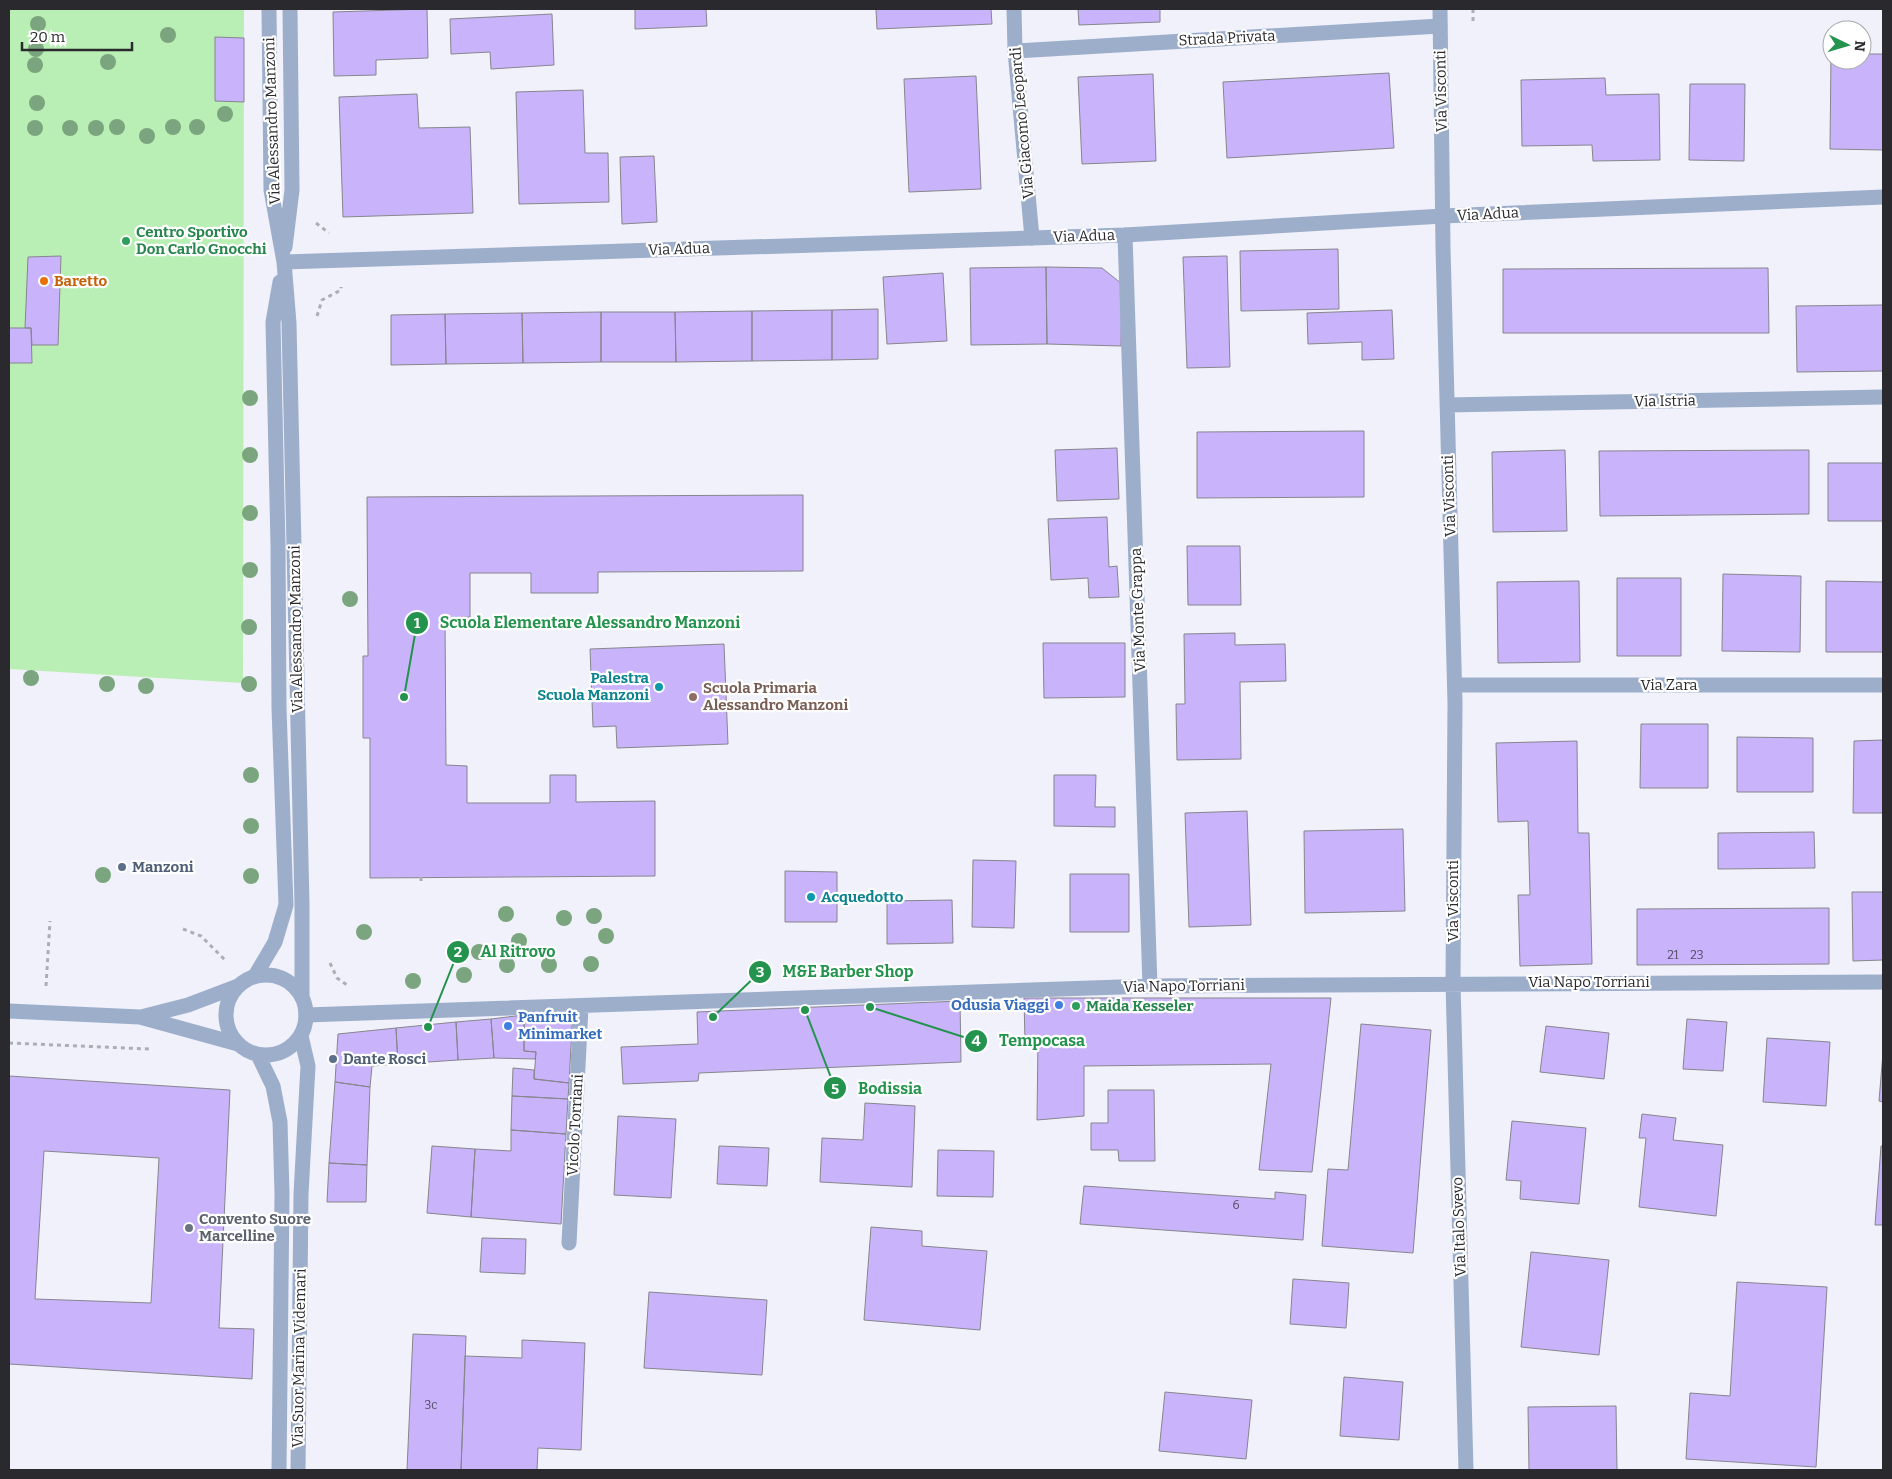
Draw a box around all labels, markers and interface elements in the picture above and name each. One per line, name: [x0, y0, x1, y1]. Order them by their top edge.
scale bar: [22, 20, 132, 52]
north arrow: [1822, 20, 1872, 70]
street label: Strada Privata: [1178, 26, 1276, 50]
text: 20 m: [30, 28, 66, 46]
street label: Via Alessandro Manzoni: [260, 36, 284, 205]
text: N: [1850, 40, 1868, 52]
street label: Via Giacomo Leopardi: [1006, 46, 1038, 200]
street label: Via Visconti: [1431, 49, 1451, 132]
street label: Via Adua: [1457, 203, 1519, 225]
place label: Centro Sportivo Don Carlo Gnocchi: [136, 223, 267, 258]
street label: Via Adua: [1053, 226, 1115, 246]
marker: Centro Sportivo Don Carlo Gnocchi: [120, 235, 132, 247]
street label: Via Adua: [648, 239, 710, 259]
place label: Baretto: [54, 272, 108, 290]
marker: Baretto: [38, 275, 50, 287]
street label: Via Istria: [1634, 391, 1696, 411]
street label: Via Visconti: [1439, 454, 1459, 537]
street label: Via Alessandro Manzoni: [286, 545, 306, 713]
street label: Via Monte Grappa: [1127, 548, 1149, 672]
callout: Scuola Elementare Alessandro Manzoni: [405, 607, 750, 638]
text: Scuola Elementare Alessandro Manzoni: [440, 613, 740, 632]
text: 1: [414, 614, 421, 632]
place label: Palestra Scuola Manzoni: [537, 669, 650, 704]
street label: Via Zara: [1640, 676, 1698, 694]
place label: Scuola Primaria Alessandro Manzoni: [703, 679, 848, 714]
marker: Palestra Scuola Manzoni: [653, 681, 665, 693]
marker: Scuola Primaria Alessandro Manzoni: [687, 691, 699, 703]
place label: Manzoni: [132, 858, 194, 876]
street label: Via Visconti: [1444, 859, 1462, 942]
marker: Manzoni: [116, 861, 128, 873]
place label: Acquedotto: [821, 888, 904, 906]
marker: Acquedotto: [805, 891, 817, 903]
callout: Al Ritrovo: [445, 936, 565, 967]
text: Al Ritrovo: [480, 942, 556, 961]
text: 2: [454, 943, 462, 961]
house number: 21: [1667, 948, 1679, 962]
house number: 23: [1690, 948, 1704, 962]
callout: M&E Barber Shop: [748, 956, 924, 987]
text: M&E Barber Shop: [782, 962, 914, 981]
text: 3: [756, 963, 764, 981]
street label: Via Napo Torriani: [1528, 973, 1650, 991]
street label: Via Napo Torriani: [1123, 976, 1245, 996]
place label: Odusia Viaggi: [951, 996, 1049, 1014]
place label: Maida Kesseler: [1086, 997, 1194, 1015]
marker: Odusia Viaggi: [1053, 999, 1065, 1011]
marker: Maida Kesseler: [1070, 1000, 1082, 1012]
place label: Panfruit Minimarket: [518, 1008, 603, 1043]
marker: Panfruit Minimarket: [502, 1020, 514, 1032]
callout: Tempocasa: [964, 1025, 1095, 1056]
text: Tempocasa: [999, 1031, 1085, 1050]
text: 4: [971, 1032, 981, 1050]
place label: Dante Rosci: [343, 1050, 426, 1068]
marker: Dante Rosci: [327, 1053, 339, 1065]
street label: Vicolo Torriani: [563, 1073, 587, 1176]
callout: Bodissia: [823, 1073, 932, 1104]
text: Bodissia: [858, 1079, 922, 1098]
text: 5: [831, 1080, 839, 1098]
street label: Via Italo Svevo: [1448, 1177, 1470, 1277]
house number: 6: [1232, 1198, 1240, 1212]
place label: Convento Suore Marcelline: [199, 1210, 311, 1245]
marker: Convento Suore Marcelline: [183, 1222, 195, 1234]
street label: Via Suor Marina Videmari: [288, 1268, 310, 1448]
house number: 3c: [425, 1398, 437, 1412]

